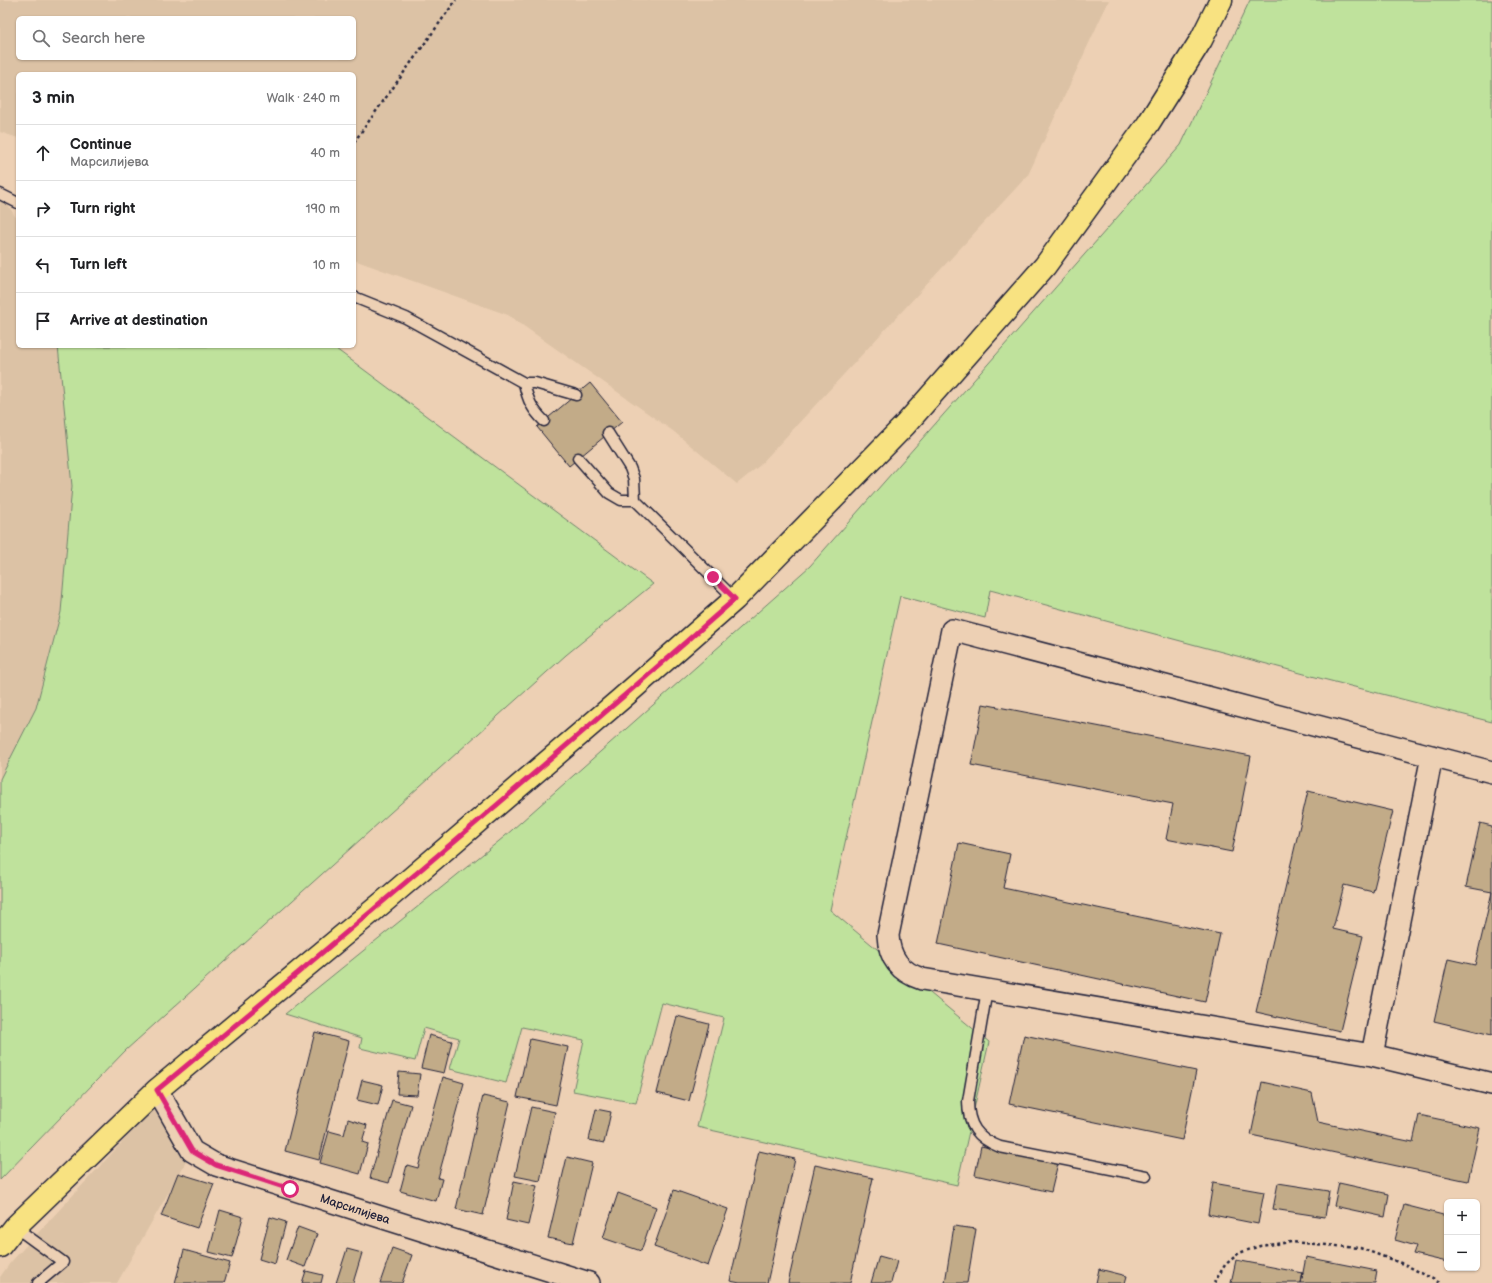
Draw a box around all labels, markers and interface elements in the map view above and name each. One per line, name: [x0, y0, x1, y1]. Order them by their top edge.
search box: [16, 16, 356, 60]
icon: search: [30, 27, 52, 49]
text: Search here: [62, 29, 145, 48]
text: 3 min: [32, 88, 75, 108]
text: Walk · 240 m: [266, 90, 340, 106]
text: Continue: [70, 135, 132, 154]
icon: ahead: [32, 142, 54, 164]
text: 40 m: [310, 145, 340, 161]
text: Марсилијева: [70, 154, 149, 170]
icon: right: [32, 198, 54, 220]
text: Turn right: [70, 199, 135, 218]
text: 190 m: [306, 201, 340, 217]
icon: left: [32, 254, 54, 276]
text: Turn left: [70, 255, 127, 274]
text: 10 m: [313, 257, 340, 273]
icon: arrive: [32, 310, 54, 332]
text: Arrive at destination: [70, 311, 208, 330]
route end: [704, 568, 722, 586]
route start: [281, 1180, 299, 1198]
street label: Марсилијева: [318, 1191, 392, 1228]
map controls: [1444, 1199, 1480, 1271]
button: +: [1444, 1199, 1480, 1235]
button: −: [1444, 1235, 1480, 1271]

